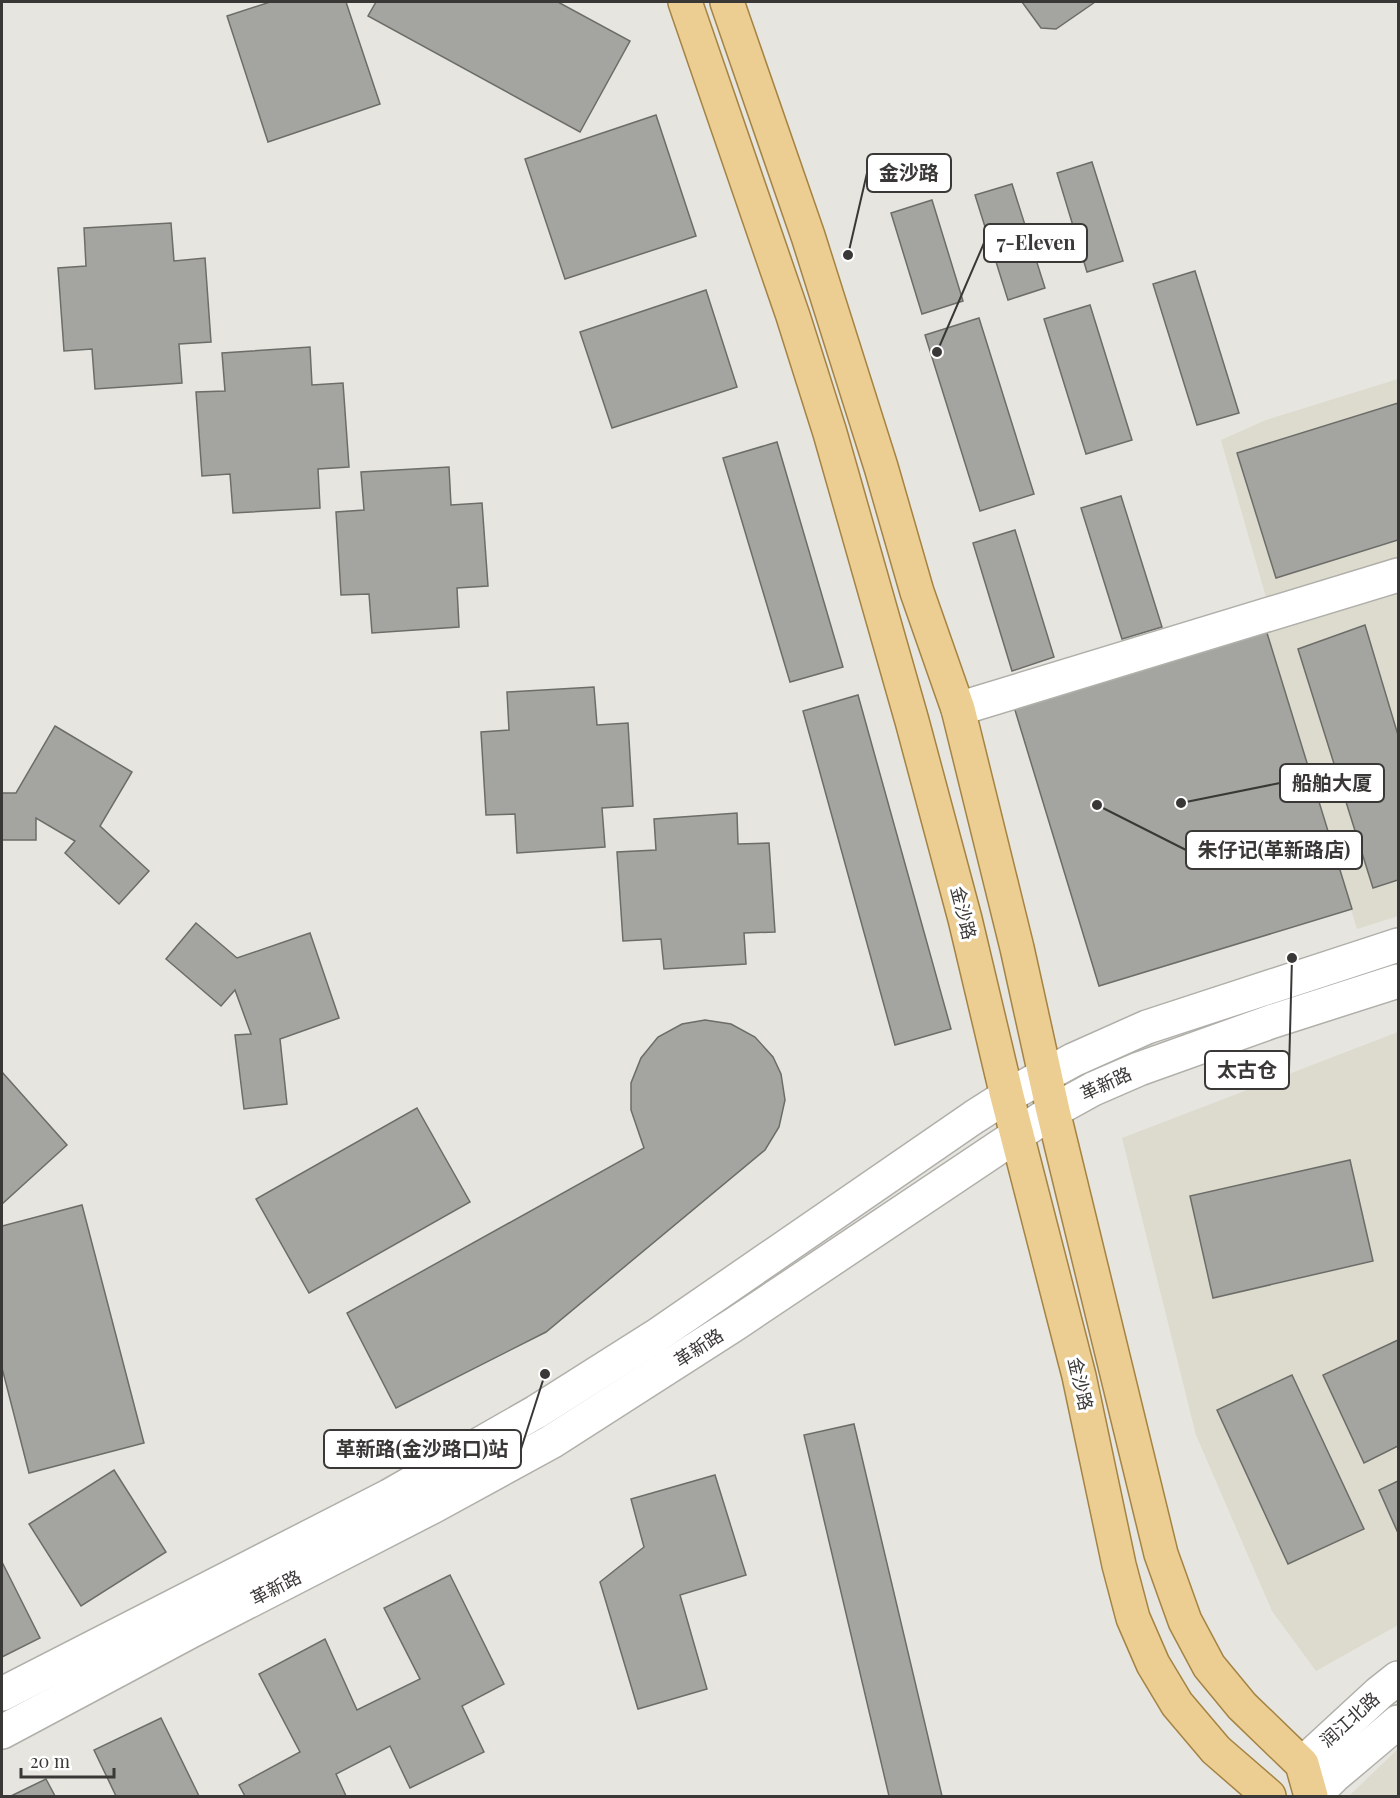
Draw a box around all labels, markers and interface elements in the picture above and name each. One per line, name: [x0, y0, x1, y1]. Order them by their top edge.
callout: 金沙路: [867, 154, 951, 192]
text: 金沙路: [879, 158, 939, 185]
callout: 7-Eleven: [984, 224, 1087, 262]
text: 7-Eleven: [996, 228, 1076, 255]
callout: 船舶大厦: [1280, 764, 1384, 802]
text: 船舶大厦: [1292, 768, 1372, 795]
callout: 朱仔记(革新路店): [1186, 831, 1362, 869]
text: 朱仔记(革新路店): [1198, 835, 1350, 862]
street label: 金沙路: [946, 884, 982, 942]
callout: 太古仓: [1205, 1051, 1289, 1089]
text: 太古仓: [1217, 1055, 1277, 1082]
street label: 革新路: [1076, 1061, 1135, 1105]
street label: 革新路: [669, 1322, 728, 1372]
street label: 金沙路: [1063, 1355, 1099, 1413]
callout: 革新路(金沙路口)站: [324, 1430, 521, 1468]
text: 革新路(金沙路口)站: [336, 1434, 508, 1461]
street label: 革新路: [246, 1564, 305, 1610]
street label: 润江北路: [1315, 1686, 1384, 1752]
scale bar: [21, 1741, 114, 1779]
text: 20 m: [30, 1749, 70, 1773]

